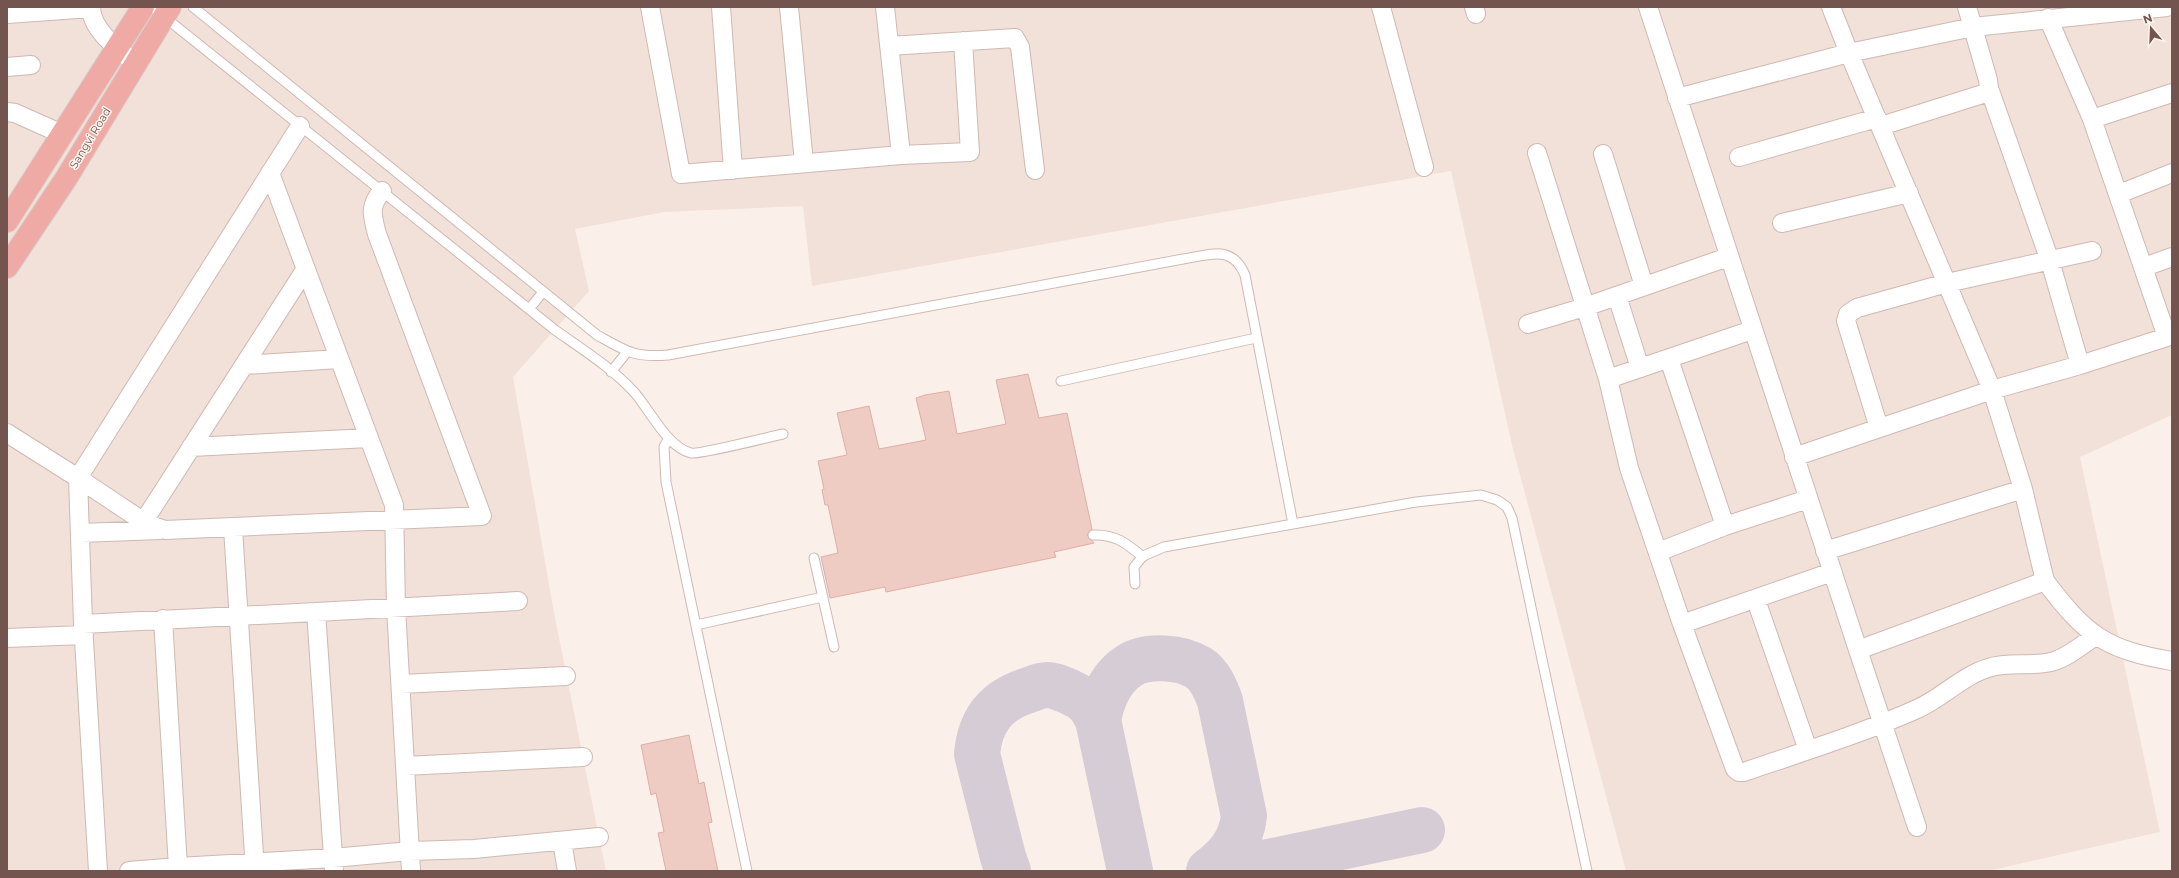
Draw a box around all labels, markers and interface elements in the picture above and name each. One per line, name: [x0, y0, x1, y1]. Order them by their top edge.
north arrow: [2131, 8, 2171, 48]
text: N: [2141, 10, 2154, 27]
street label: Sangvi Road: [66, 105, 114, 171]

